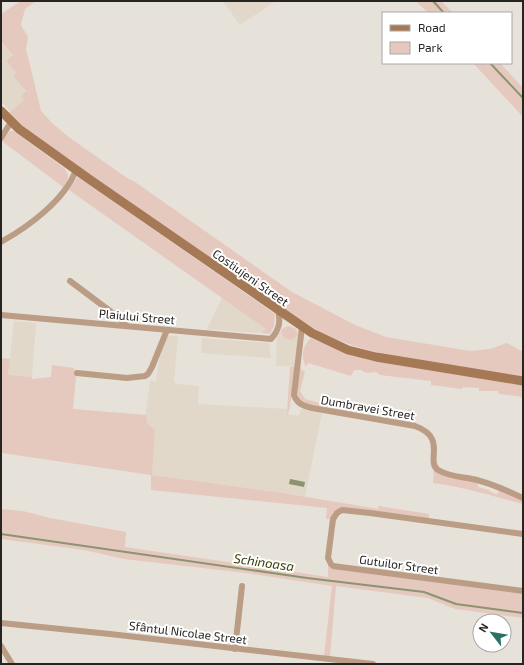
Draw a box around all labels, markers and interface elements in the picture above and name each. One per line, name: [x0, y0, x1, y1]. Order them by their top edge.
legend: [382, 12, 512, 64]
text: Road: [418, 20, 446, 34]
text: Park: [418, 40, 443, 54]
street label: Costiujeni Street: [210, 246, 292, 309]
street label: Plaiului Street: [98, 306, 176, 326]
street label: Dumbravei Street: [320, 392, 417, 422]
water label: Schinoasa: [233, 550, 295, 574]
street label: Gutuilor Street: [359, 552, 440, 577]
north arrow: [472, 613, 512, 653]
street label: Sfântul Nicolae Street: [128, 618, 248, 646]
text: N: [475, 621, 491, 634]

